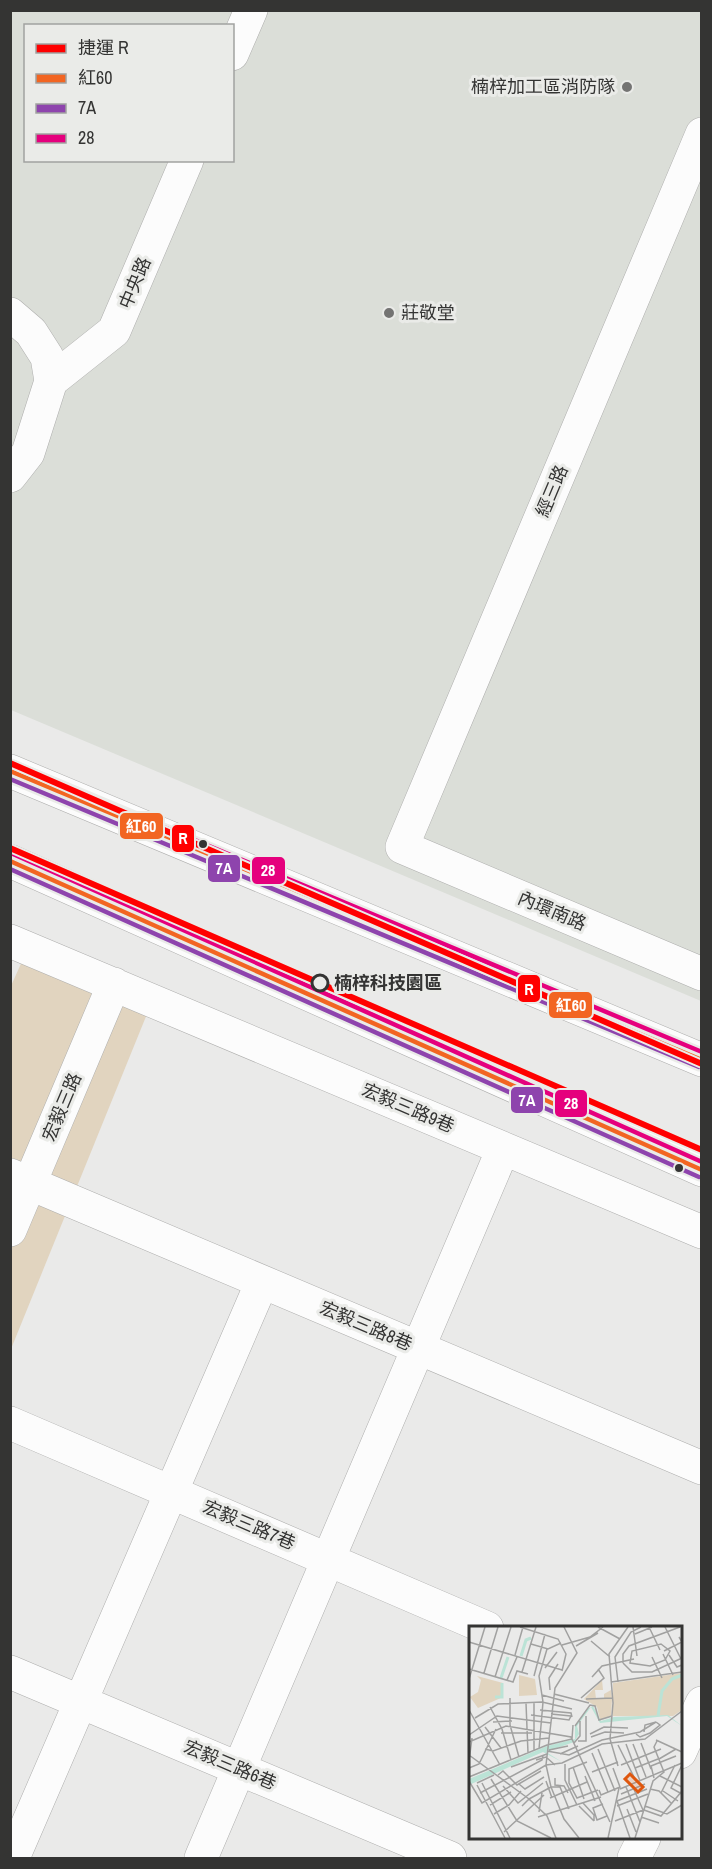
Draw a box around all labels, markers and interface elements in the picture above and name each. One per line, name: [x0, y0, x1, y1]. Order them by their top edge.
legend: [24, 24, 234, 162]
text: 捷運 R: [78, 35, 129, 60]
text: 紅60: [78, 65, 112, 90]
place label: 楠梓加工區消防隊: [471, 74, 615, 99]
marker: 楠梓加工區消防隊: [620, 80, 634, 94]
text: 7A: [78, 95, 96, 120]
text: 28: [78, 125, 94, 150]
street label: 中央路: [112, 253, 157, 313]
place label: 莊敬堂: [401, 300, 455, 325]
marker: 莊敬堂: [382, 306, 396, 320]
street label: 經三路: [529, 461, 574, 521]
line badge: 紅60: [119, 812, 164, 840]
text: 紅60: [126, 815, 156, 837]
line badge: R: [171, 824, 195, 853]
text: R: [178, 827, 188, 849]
unlabelled marker: [197, 838, 209, 850]
line badge: 7A: [207, 854, 241, 883]
line badge: 28: [251, 856, 286, 885]
text: 7A: [216, 857, 233, 879]
text: 28: [261, 859, 275, 881]
street label: 內環南路: [514, 885, 590, 936]
place label: 楠梓科技園區: [334, 970, 442, 995]
marker: 楠梓科技園區: [311, 974, 329, 992]
line badge: R: [517, 974, 541, 1003]
text: R: [524, 978, 534, 1000]
line badge: 紅60: [548, 991, 593, 1019]
text: 紅60: [556, 994, 586, 1016]
street label: 宏毅三路: [36, 1069, 87, 1145]
street label: 宏毅三路9巷: [358, 1077, 458, 1138]
line badge: 7A: [510, 1086, 544, 1114]
text: 7A: [519, 1089, 536, 1111]
line badge: 28: [554, 1089, 588, 1118]
text: 28: [564, 1092, 578, 1114]
unlabelled marker: [673, 1162, 685, 1174]
street label: 宏毅三路8巷: [316, 1295, 416, 1356]
street label: 宏毅三路7巷: [199, 1494, 299, 1555]
inset map: [469, 1626, 682, 1839]
street label: 宏毅三路6巷: [180, 1734, 280, 1795]

